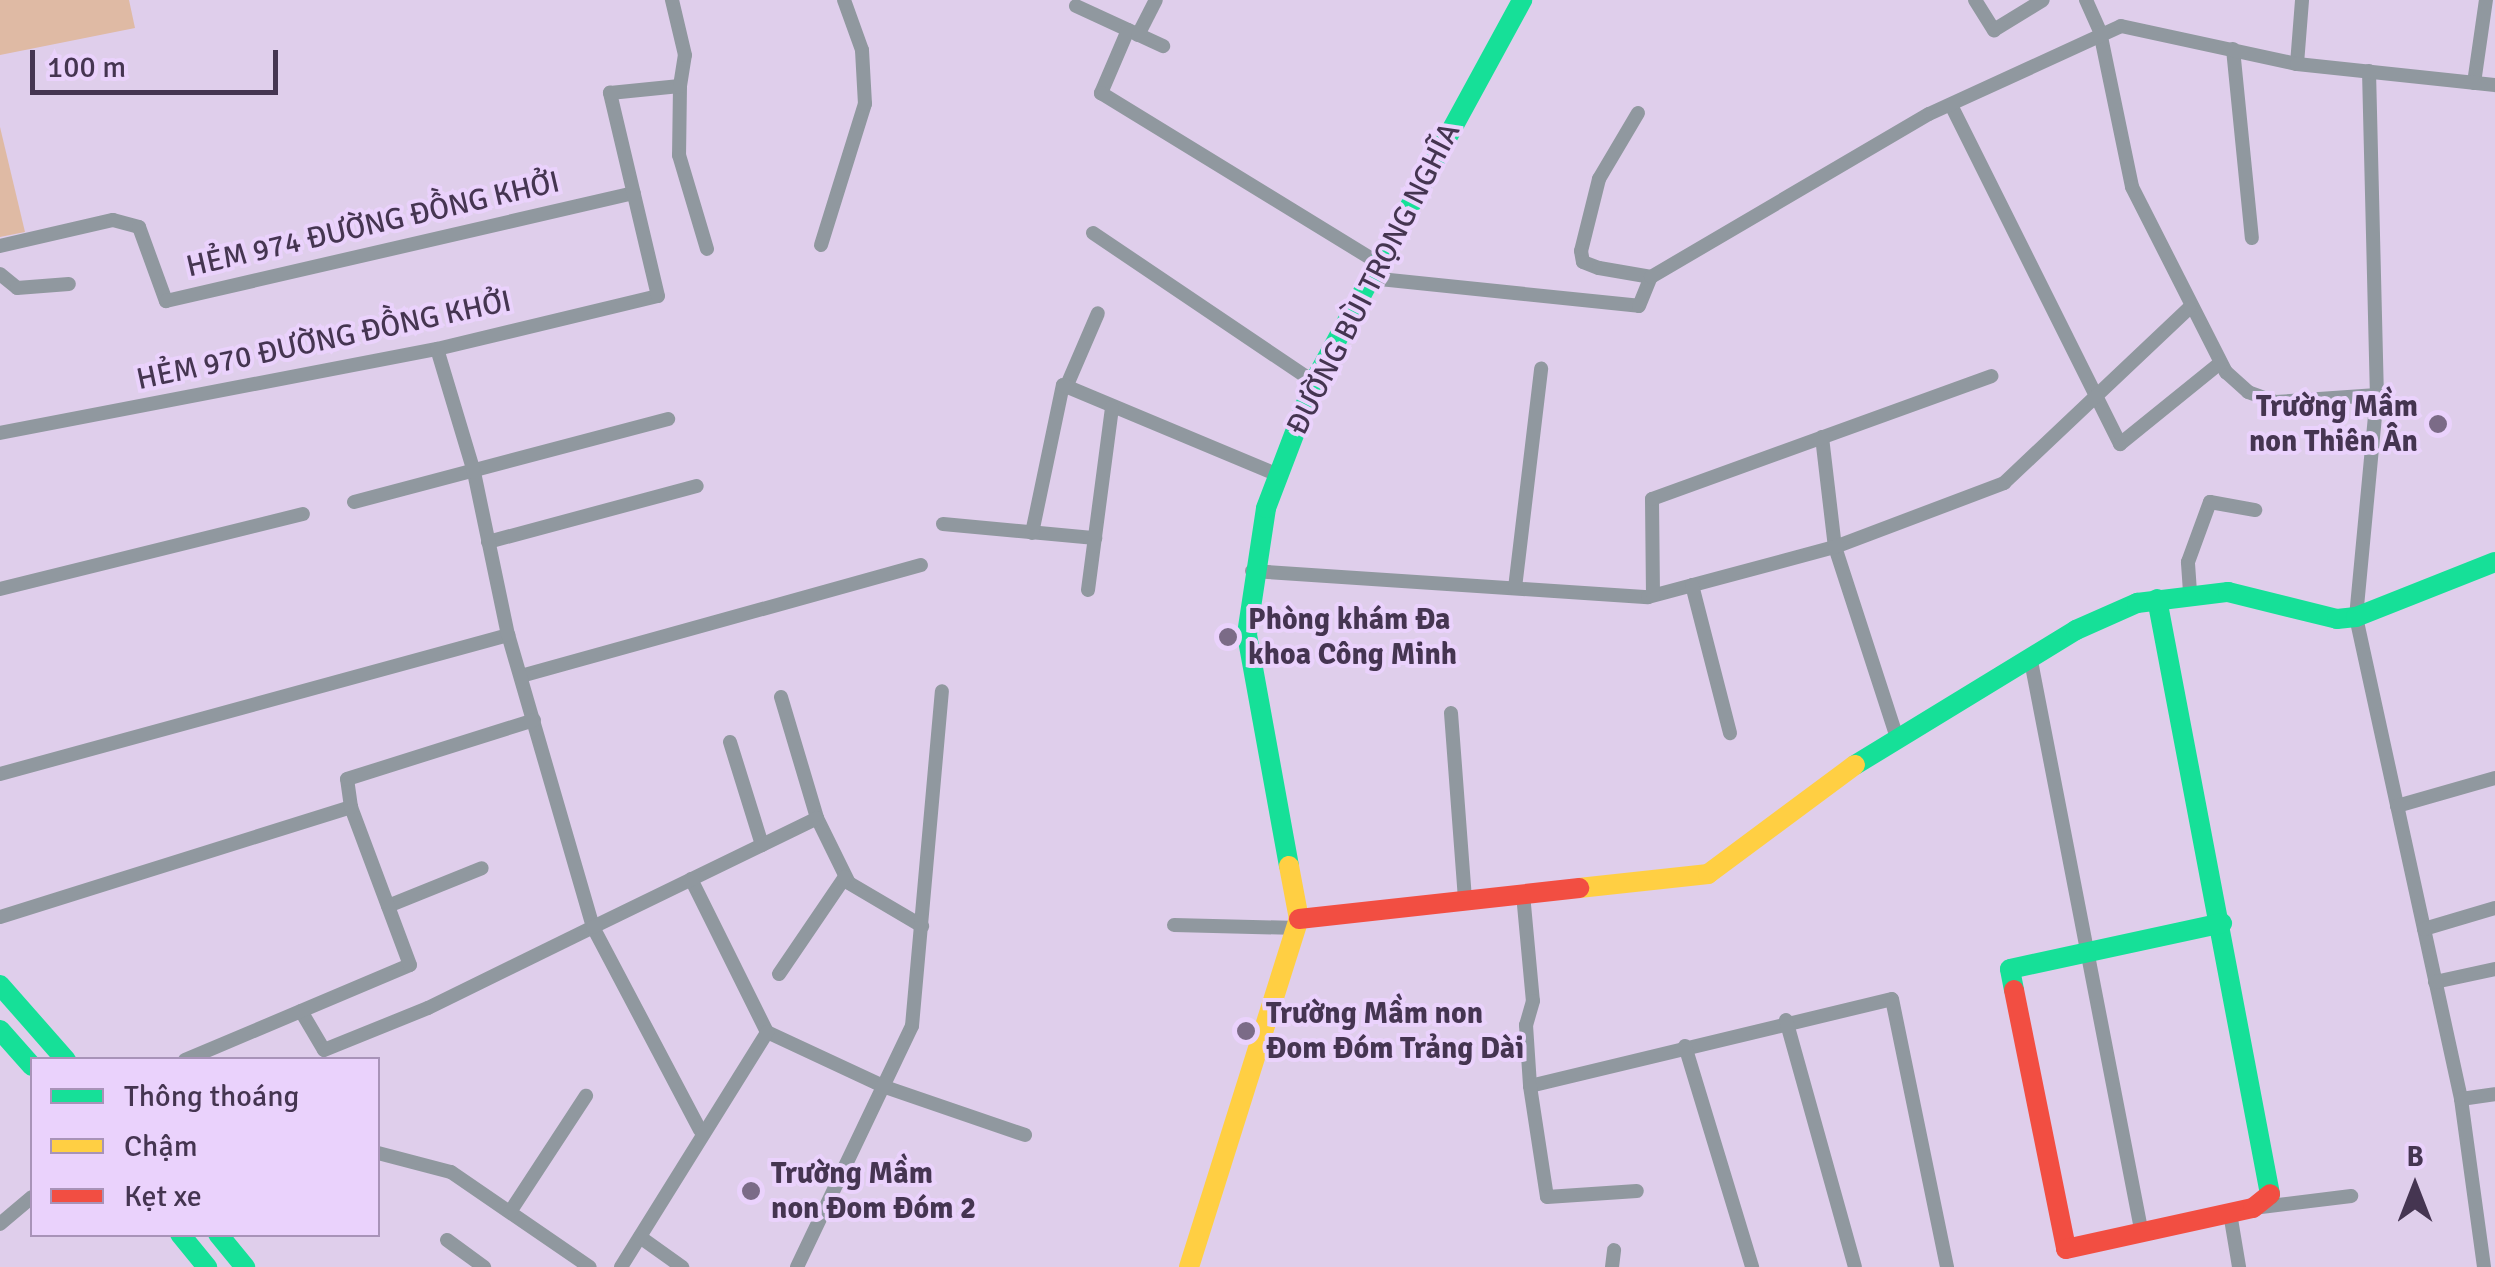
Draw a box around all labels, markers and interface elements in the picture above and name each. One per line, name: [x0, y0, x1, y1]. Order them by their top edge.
scale bar: [35, 30, 282, 92]
text: 100 m: [47, 49, 126, 86]
street label: ĐƯỜNG BÙI TRỌNG NGHĨA: [1280, 117, 1468, 441]
street label: HẺM 974 ĐƯỜNG ĐỒNG KHỞI: [183, 165, 563, 285]
street label: HẺM 970 ĐƯỜNG ĐỒNG KHỞI: [134, 284, 514, 398]
place label: Trường Mầm non Thiên Ân: [2249, 389, 2418, 460]
marker: Trường Mầm non Thiên Ân: [2427, 413, 2449, 435]
place label: Phòng khám Đa khoa Công Minh: [1248, 602, 1457, 672]
marker: Phòng khám Đa khoa Công Minh: [1217, 626, 1239, 648]
place label: Trường Mầm non Đom Đóm Trảng Dài: [1266, 996, 1524, 1066]
marker: Trường Mầm non Đom Đóm Trảng Dài: [1235, 1020, 1257, 1042]
legend: [30, 1057, 380, 1237]
text: Thông thoáng: [124, 1078, 299, 1115]
text: Chậm: [124, 1128, 198, 1165]
north arrow: [2365, 1137, 2465, 1237]
text: B: [2406, 1140, 2424, 1174]
place label: Trường Mầm non Đom Đóm 2: [771, 1156, 976, 1226]
text: Kẹt xe: [124, 1178, 202, 1215]
marker: Trường Mầm non Đom Đóm 2: [740, 1180, 762, 1202]

